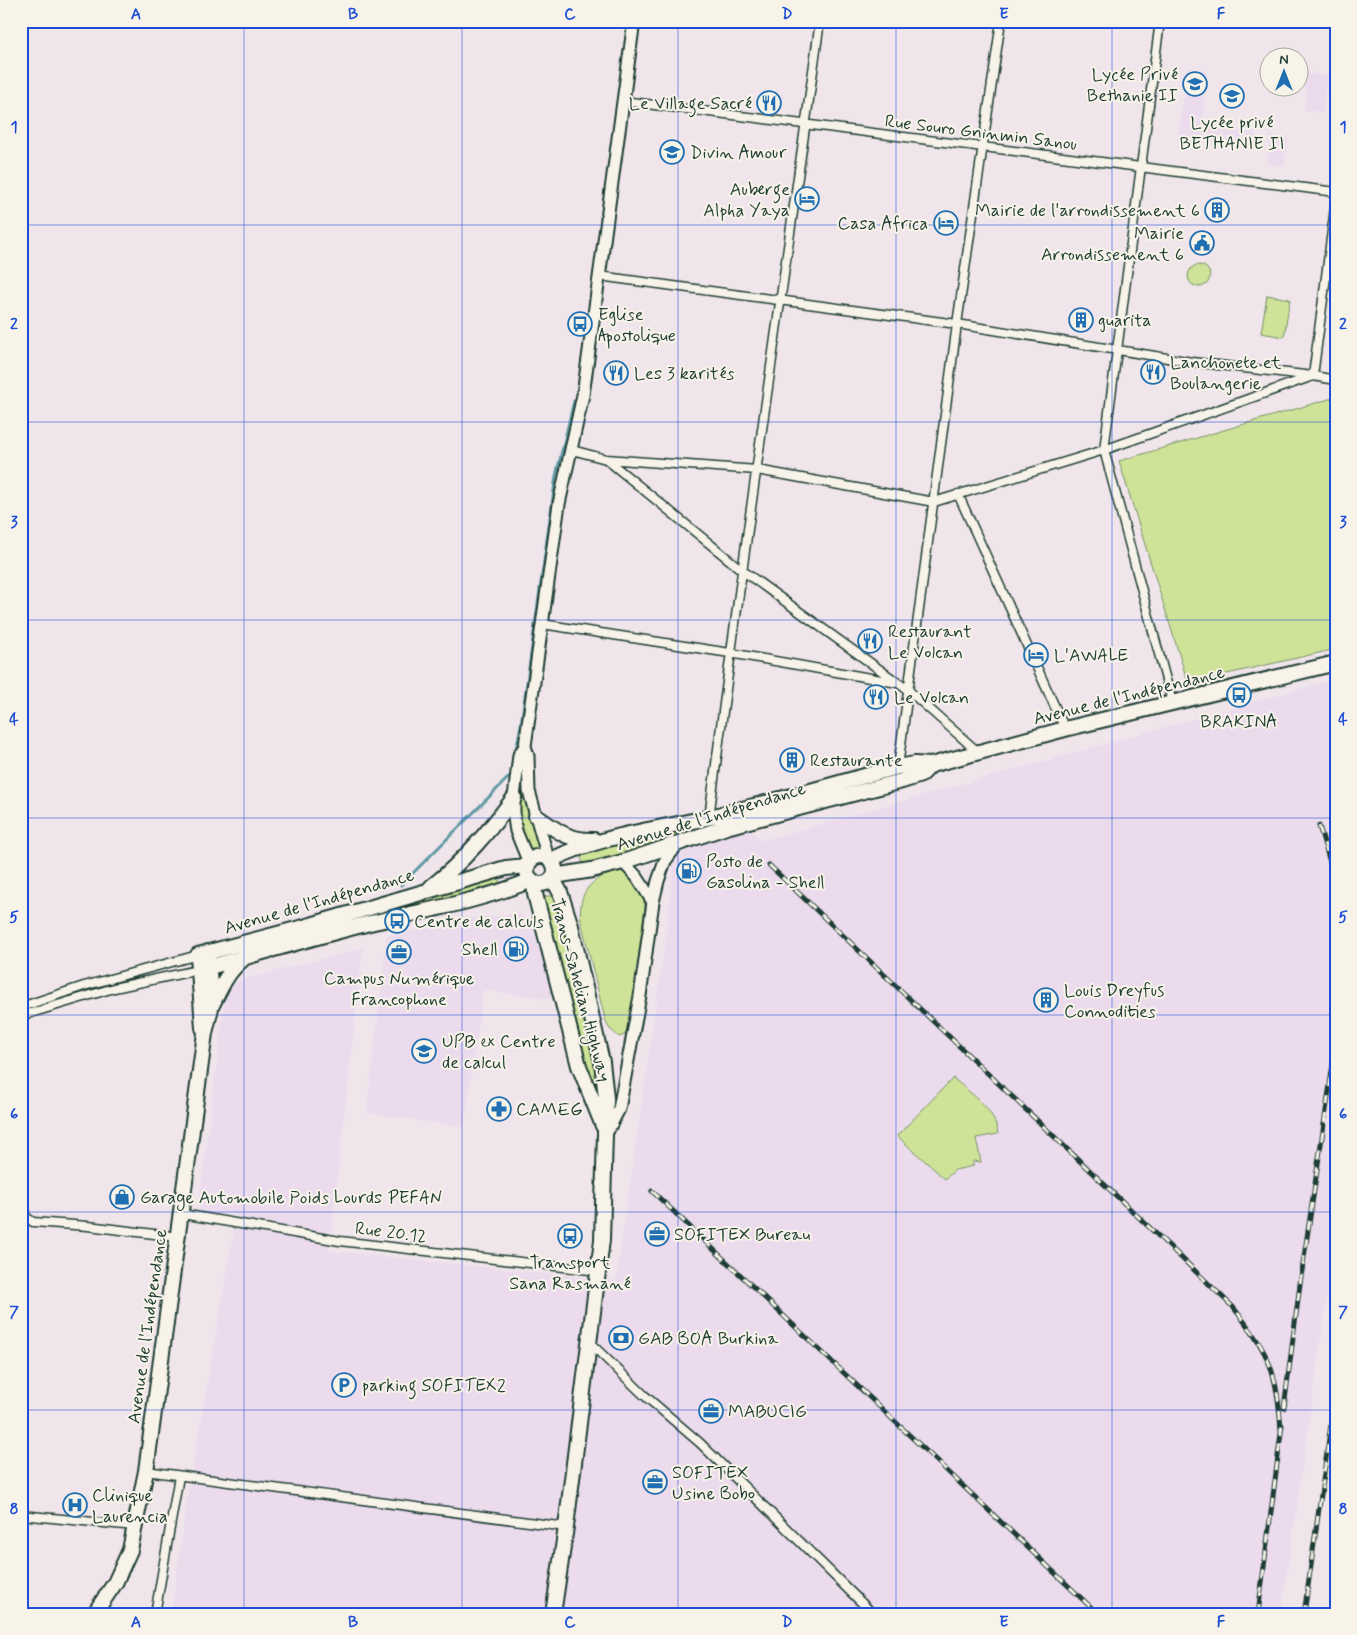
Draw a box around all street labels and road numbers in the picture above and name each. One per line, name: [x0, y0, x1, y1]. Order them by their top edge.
street label: Rue Souro Gninmin Sanou: [883, 109, 1078, 157]
street label: Avenue de l'Indépendance: [1031, 661, 1228, 731]
street label: Avenue de l'Indépendance: [614, 777, 809, 857]
street label: Avenue de l'Indépendance: [221, 863, 417, 941]
street label: Trans-Sahelian Highway: [543, 896, 616, 1085]
street label: Rue 20.12: [354, 1217, 428, 1249]
street label: Avenue de l'Indépendance: [122, 1227, 174, 1425]

